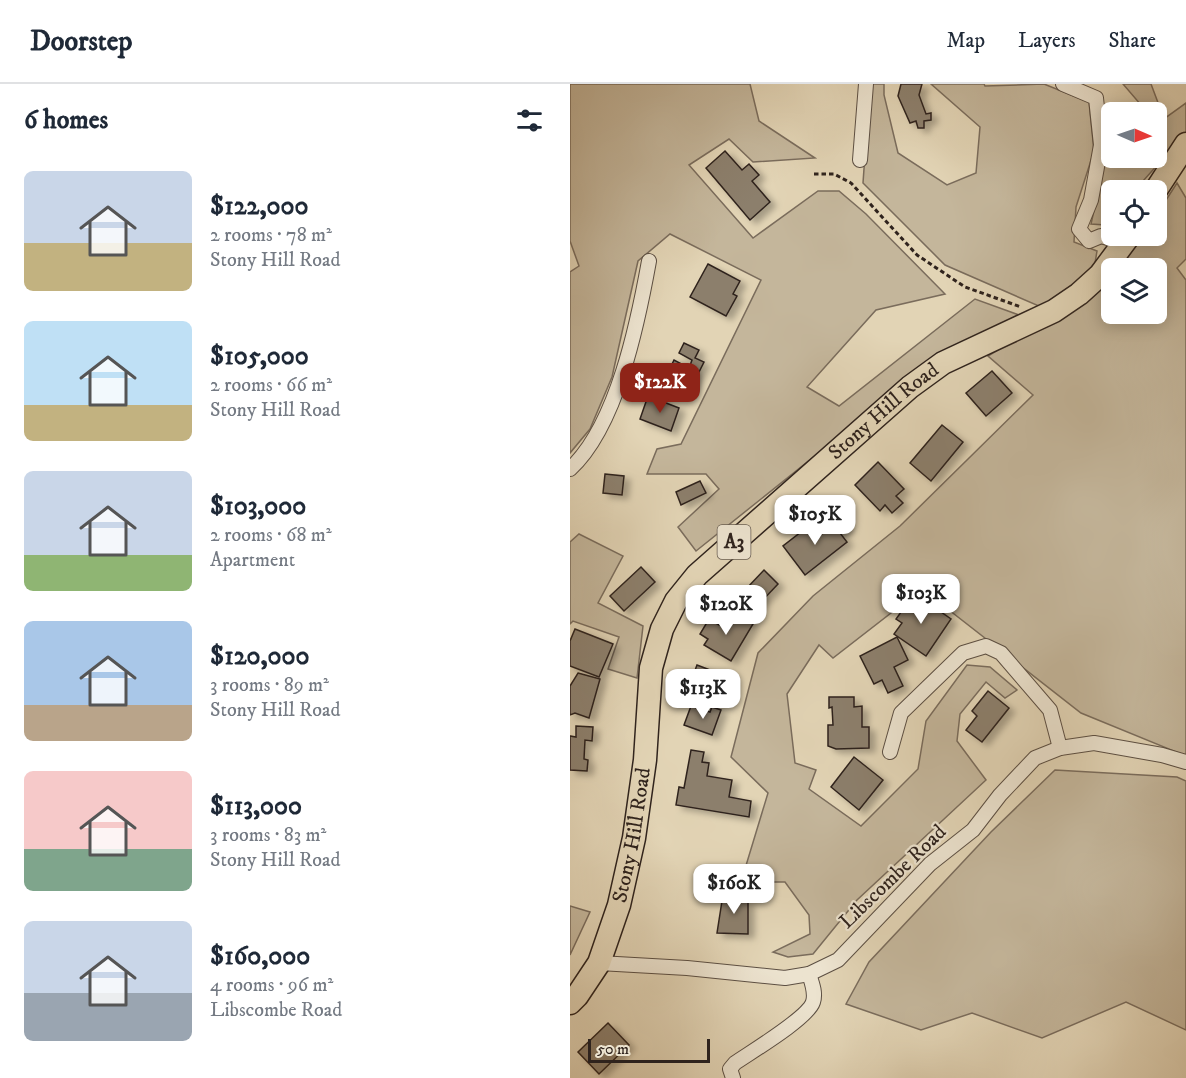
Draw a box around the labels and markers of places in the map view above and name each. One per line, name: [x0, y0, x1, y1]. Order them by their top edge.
pin: $122K: [618, 363, 702, 414]
pin: $105K: [773, 495, 857, 546]
pin: $103K: [879, 574, 963, 625]
pin: $120K: [684, 585, 768, 636]
pin: $113K: [661, 669, 745, 720]
pin: $160K: [692, 864, 776, 915]

